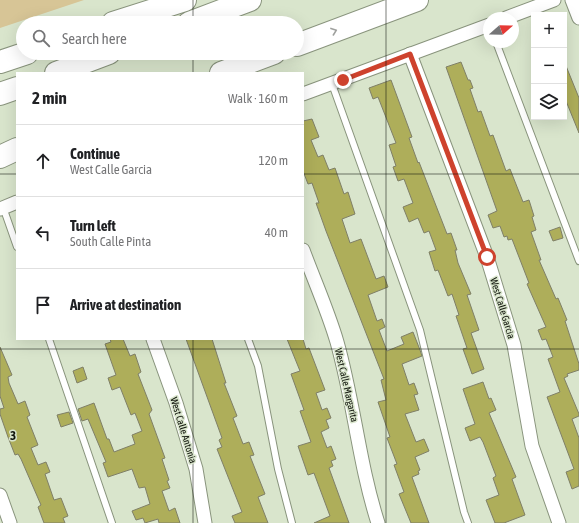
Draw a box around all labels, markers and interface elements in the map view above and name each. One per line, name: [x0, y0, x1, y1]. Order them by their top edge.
north arrow: [483, 12, 519, 48]
map controls: [531, 12, 567, 120]
button: +: [531, 12, 567, 48]
search box: [16, 16, 304, 60]
icon: search: [30, 27, 52, 49]
one-way arrow: [330, 27, 337, 36]
text: Search here: [62, 30, 127, 47]
button: −: [531, 48, 567, 84]
route end: [334, 71, 352, 89]
button: layers: [531, 84, 567, 120]
text: 2 min: [32, 88, 67, 108]
text: Walk · 160 m: [228, 91, 288, 106]
text: Continue: [70, 145, 120, 162]
icon: ahead: [32, 150, 54, 172]
text: 120 m: [259, 153, 288, 168]
text: West Calle Garcia: [70, 162, 152, 177]
text: Turn left: [70, 217, 116, 234]
icon: left: [32, 222, 54, 244]
text: 40 m: [265, 225, 288, 240]
text: South Calle Pinta: [70, 234, 151, 249]
route start: [478, 248, 496, 266]
street label: West Calle Garcia: [488, 276, 517, 340]
icon: arrive: [32, 294, 54, 316]
text: Arrive at destination: [70, 296, 181, 313]
street label: West Calle Margarita: [333, 347, 360, 423]
street label: West Calle Antonia: [168, 396, 199, 465]
text: 3: [10, 428, 16, 443]

